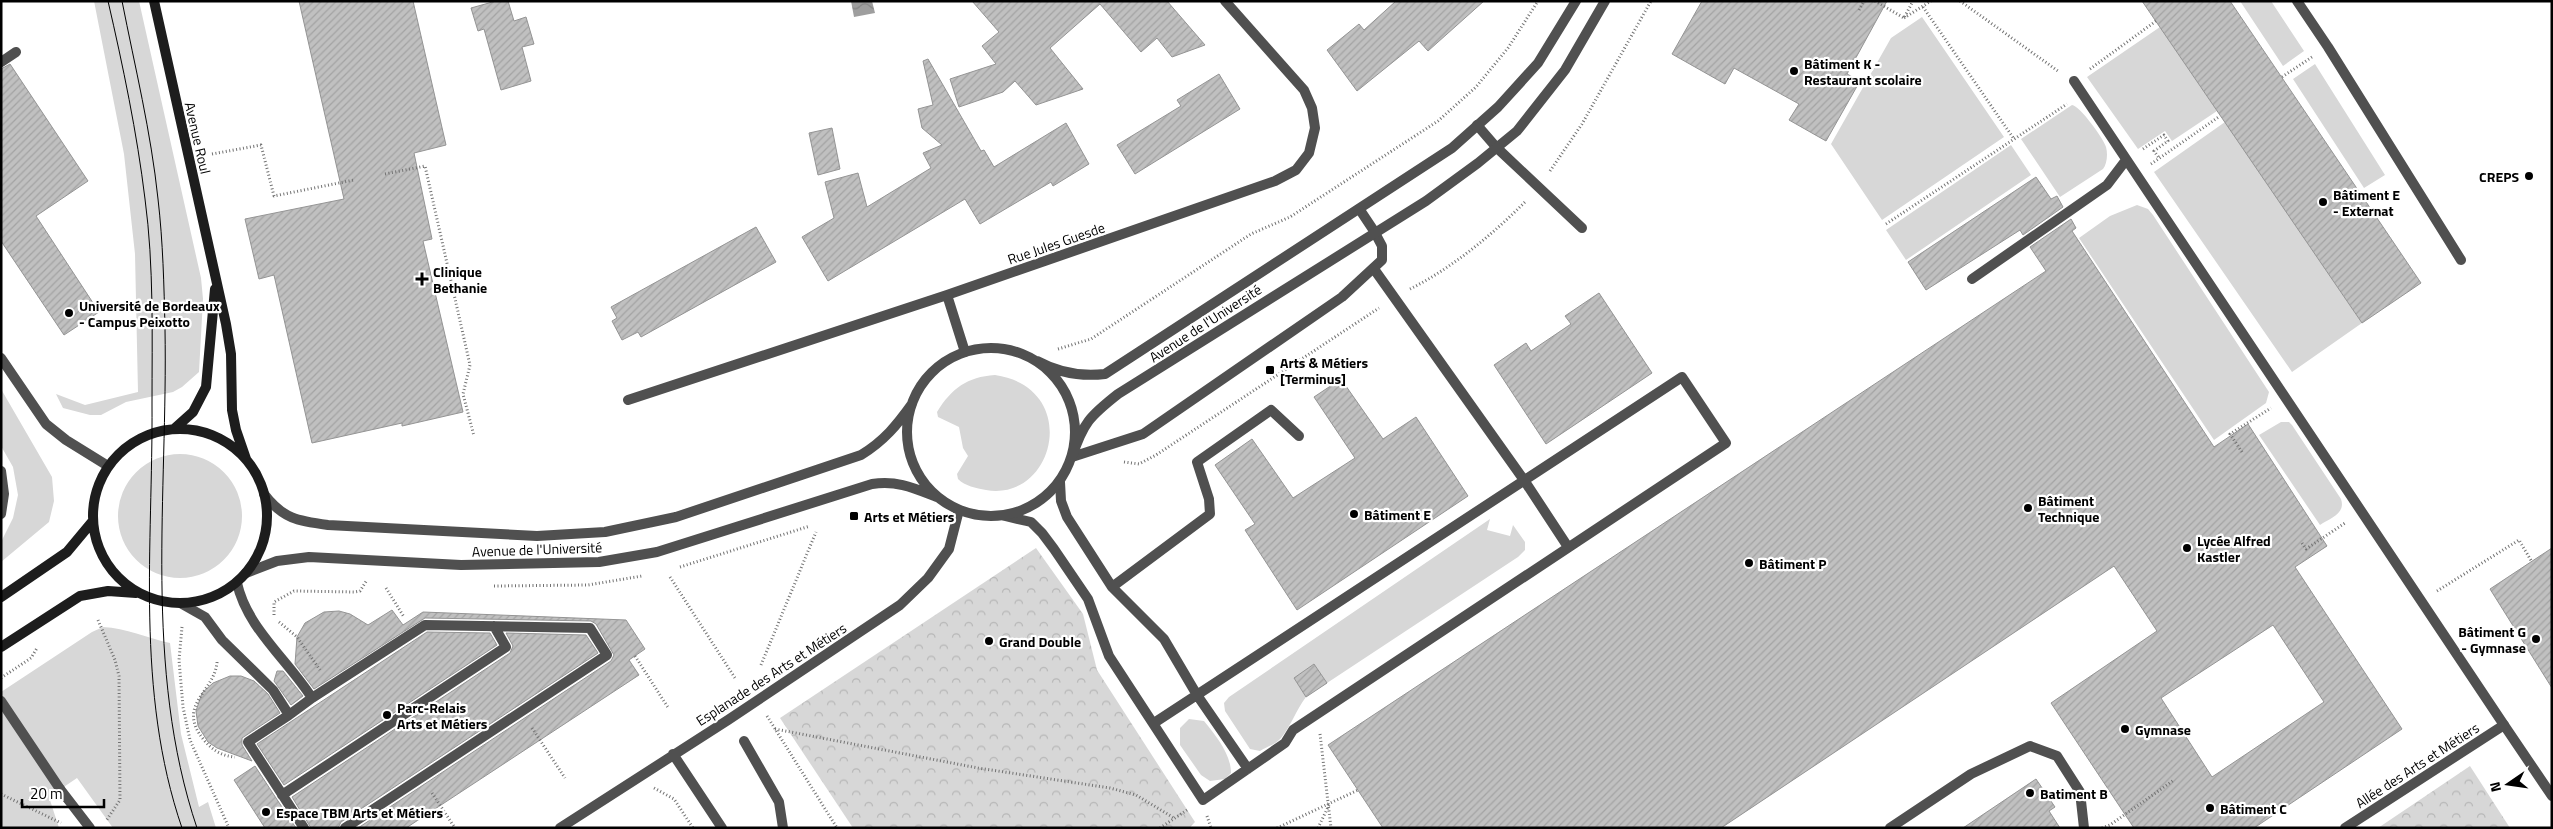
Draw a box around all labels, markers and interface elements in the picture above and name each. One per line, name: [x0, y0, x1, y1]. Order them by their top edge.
place label: Bâtiment K - Restaurant scolaire: [1804, 53, 1922, 90]
marker: Bâtiment K - Restaurant scolaire: [1788, 65, 1800, 77]
street label: Avenue Roul: [180, 100, 216, 176]
place label: CREPS: [2479, 166, 2519, 187]
marker: CREPS: [2523, 170, 2535, 182]
place label: Bâtiment E - Externat: [2333, 184, 2400, 221]
marker: Bâtiment E - Externat: [2317, 196, 2329, 208]
street label: Rue Jules Guesde: [1005, 217, 1107, 269]
place label: Clinique Bethanie: [433, 261, 487, 298]
marker: Clinique Bethanie: [415, 272, 429, 286]
street label: Avenue de l'Université: [1145, 279, 1265, 367]
place label: Université de Bordeaux - Campus Peixotto: [79, 295, 220, 332]
marker: Université de Bordeaux - Campus Peixotto: [63, 307, 75, 319]
place label: Arts & Métiers [Terminus]: [1280, 352, 1368, 389]
marker: Arts & Métiers [Terminus]: [1264, 364, 1276, 376]
place label: Bâtiment Technique: [2038, 490, 2099, 527]
marker: Bâtiment Technique: [2022, 502, 2034, 514]
place label: Bâtiment E: [1364, 504, 1431, 525]
place label: Arts et Métiers: [864, 506, 955, 527]
marker: Bâtiment E: [1348, 508, 1360, 520]
marker: Arts et Métiers: [848, 510, 860, 522]
place label: Lycée Alfred Kastler: [2197, 530, 2271, 567]
street label: Avenue de l'Université: [472, 536, 602, 562]
marker: Lycée Alfred Kastler: [2181, 542, 2193, 554]
place label: Bâtiment P: [1759, 553, 1826, 574]
marker: Bâtiment P: [1743, 557, 1755, 569]
street label: Esplanade des Arts et Métiers: [692, 617, 850, 731]
place label: Bâtiment G - Gymnase: [2458, 621, 2526, 658]
place label: Grand Double: [999, 631, 1081, 652]
marker: Bâtiment G - Gymnase: [2530, 633, 2542, 645]
marker: Grand Double: [983, 635, 995, 647]
place label: Parc-Relais Arts et Métiers: [397, 697, 488, 734]
marker: Parc-Relais Arts et Métiers: [381, 709, 393, 721]
street label: Allée des Arts et Métiers: [2351, 717, 2483, 813]
place label: Gymnase: [2135, 719, 2191, 740]
marker: Gymnase: [2119, 723, 2131, 735]
north arrow: [2483, 759, 2533, 809]
scale bar: [22, 776, 105, 808]
text: N: [2484, 780, 2506, 794]
text: 20 m: [30, 782, 63, 805]
place label: Batiment B: [2040, 783, 2108, 804]
marker: Batiment B: [2024, 787, 2036, 799]
place label: Bâtiment C: [2220, 798, 2287, 819]
place label: Espace TBM Arts et Métiers: [276, 802, 443, 823]
marker: Bâtiment C: [2204, 802, 2216, 814]
marker: Espace TBM Arts et Métiers: [260, 806, 272, 818]

